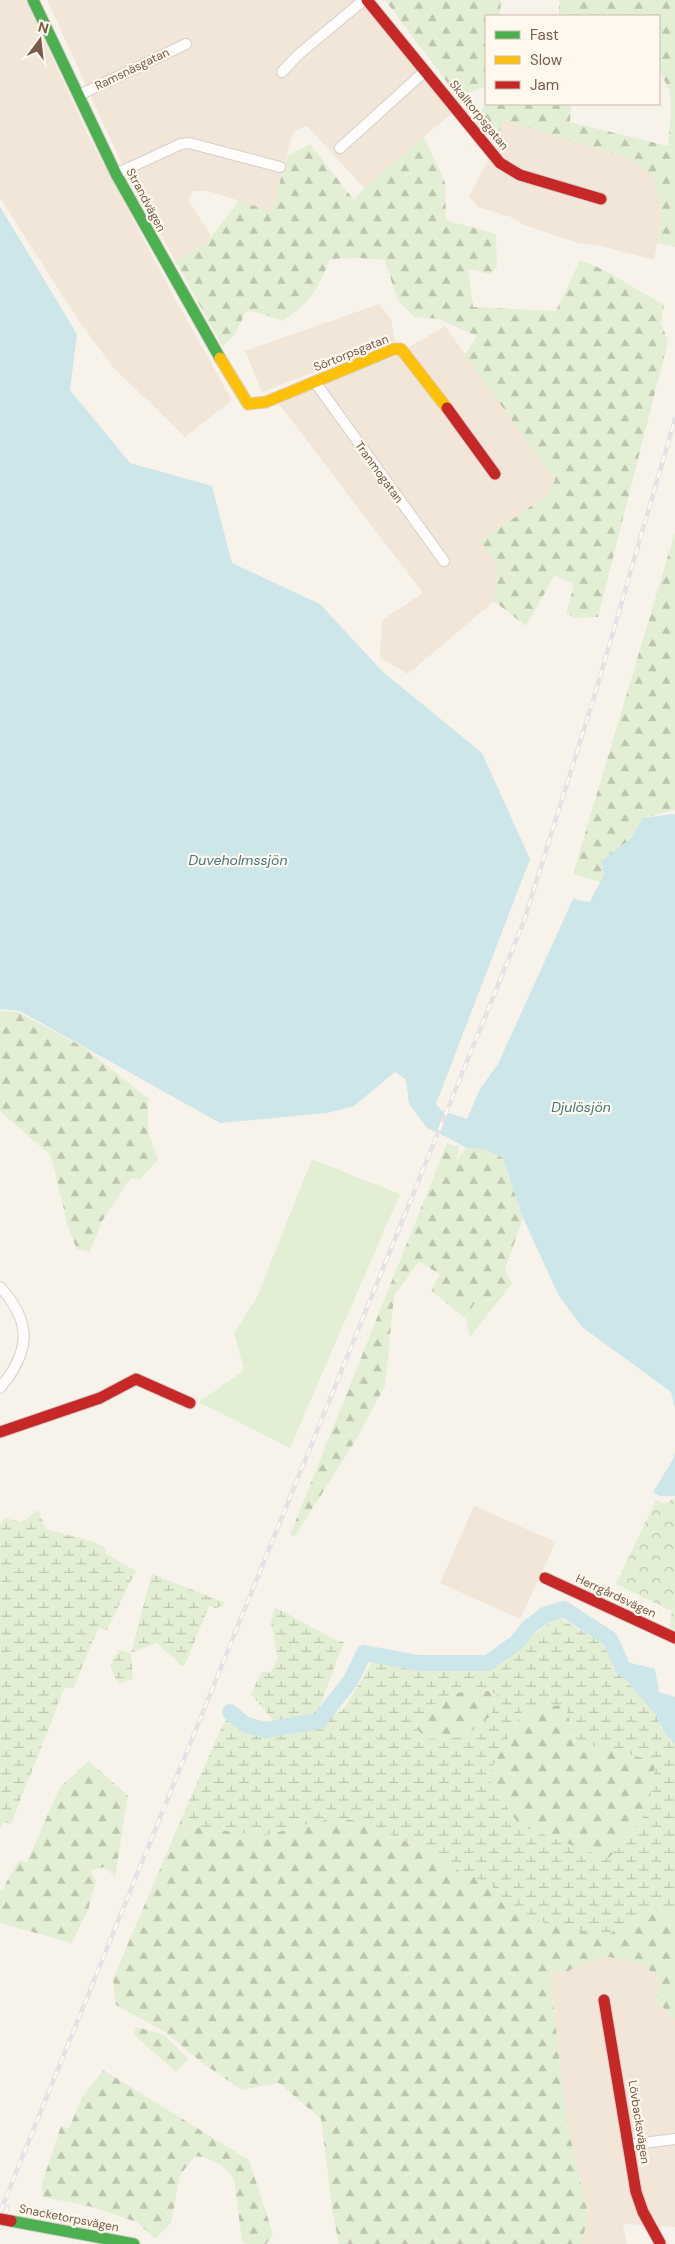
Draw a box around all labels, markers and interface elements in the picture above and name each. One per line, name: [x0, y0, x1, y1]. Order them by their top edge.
north arrow: [15, 15, 65, 65]
legend: [485, 15, 660, 105]
text: N: [36, 17, 51, 37]
text: Fast: [530, 25, 559, 45]
street label: Ramsnäsgatan: [92, 44, 172, 94]
text: Slow: [530, 50, 563, 70]
text: Jam: [530, 75, 559, 95]
street label: Skalltorpsgatan: [446, 77, 512, 153]
street label: Strandvägen: [123, 165, 169, 235]
street label: Sörtorpsgatan: [311, 331, 391, 375]
street label: Tranmogatan: [351, 438, 407, 506]
water label: Duveholmssjön: [188, 851, 288, 869]
water label: Djulösjön: [551, 1098, 611, 1116]
street label: Herrgårdsvägen: [573, 1570, 659, 1622]
street label: Lövbacksvägen: [625, 2079, 654, 2165]
street label: Snacketorpsvägen: [18, 2200, 120, 2236]

